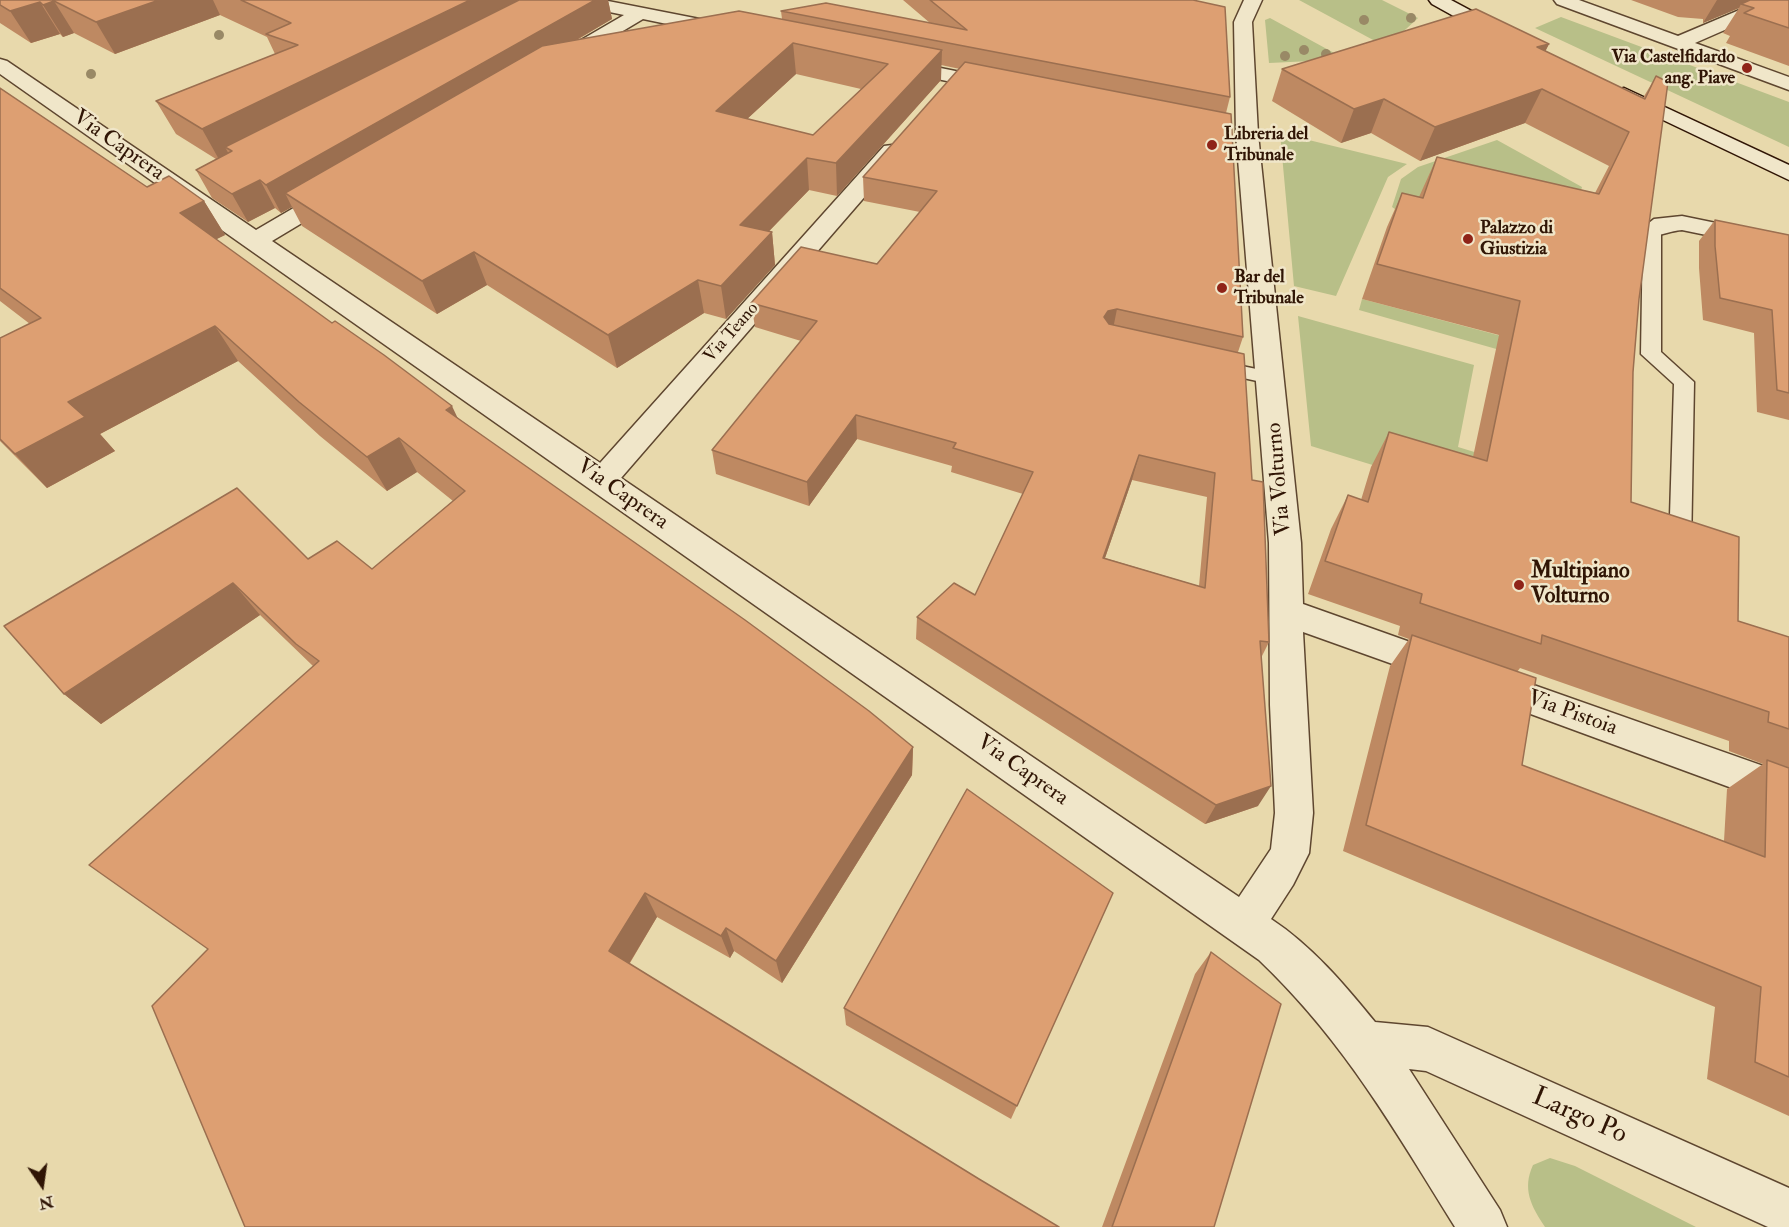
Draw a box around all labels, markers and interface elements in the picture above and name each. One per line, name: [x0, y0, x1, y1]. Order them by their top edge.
place label: Via Castelfidardo ang. Piave: [1611, 47, 1735, 90]
marker: Via Castelfidardo ang. Piave: [1740, 61, 1754, 75]
street label: Via Caprera: [67, 105, 169, 187]
place label: Libreria del Tribunale: [1224, 124, 1308, 166]
marker: Libreria del Tribunale: [1205, 138, 1219, 152]
place label: Palazzo di Giustizia: [1480, 218, 1553, 260]
marker: Palazzo di Giustizia: [1461, 232, 1475, 246]
place label: Bar del Tribunale: [1234, 267, 1304, 310]
marker: Bar del Tribunale: [1215, 281, 1229, 295]
street label: Via Teano: [700, 299, 764, 367]
street label: Via Volturno: [1262, 421, 1298, 537]
street label: Via Caprera: [571, 454, 673, 536]
place label: Multipiano Volturno: [1531, 559, 1630, 610]
marker: Multipiano Volturno: [1512, 578, 1526, 592]
street label: Via Pistoia: [1523, 686, 1621, 742]
street label: Via Caprera: [971, 730, 1073, 812]
street label: Largo Po: [1526, 1082, 1632, 1152]
north arrow: [12, 1155, 72, 1215]
text: N: [37, 1191, 55, 1214]

